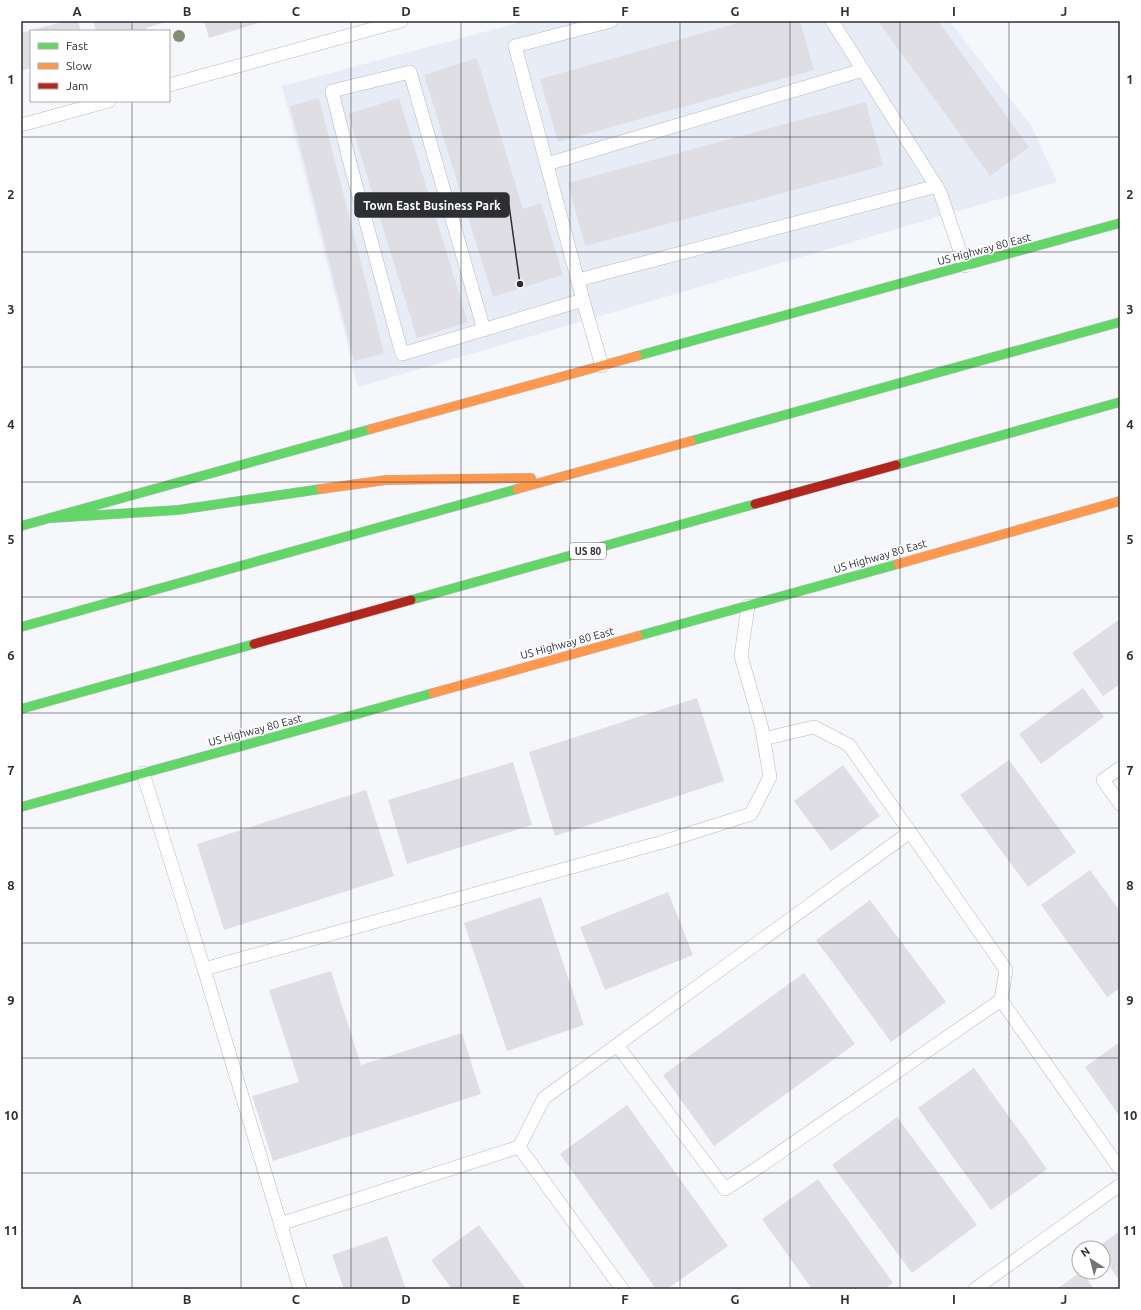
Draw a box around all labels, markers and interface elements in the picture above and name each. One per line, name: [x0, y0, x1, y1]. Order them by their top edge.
text: A: [72, 4, 82, 18]
text: B: [183, 4, 192, 18]
text: C: [292, 4, 301, 18]
text: D: [401, 4, 411, 18]
text: E: [512, 4, 520, 18]
text: F: [621, 4, 629, 18]
text: G: [731, 4, 740, 18]
text: H: [840, 4, 850, 18]
text: I: [952, 4, 956, 18]
text: J: [1061, 4, 1067, 18]
legend: [30, 30, 170, 102]
text: Fast: [66, 39, 88, 52]
text: Slow: [66, 59, 92, 72]
text: 1: [7, 72, 15, 86]
text: 1: [1126, 72, 1134, 86]
text: Jam: [66, 79, 88, 92]
text: 2: [7, 187, 15, 201]
text: 2: [1126, 187, 1134, 201]
callout: Town East Business Park: [355, 193, 509, 217]
text: Town East Business Park: [363, 199, 501, 212]
street label: US Highway 80 East: [936, 231, 1033, 267]
text: 3: [7, 302, 15, 316]
text: 3: [1126, 302, 1134, 316]
text: 4: [7, 417, 15, 431]
text: 4: [1126, 417, 1134, 431]
text: 5: [7, 532, 15, 546]
text: 5: [1126, 532, 1134, 546]
street label: US Highway 80 East: [832, 537, 929, 575]
road number: US 80: [570, 543, 606, 559]
street label: US Highway 80 East: [519, 625, 616, 661]
text: 6: [7, 648, 15, 662]
text: 6: [1126, 648, 1134, 662]
street label: US Highway 80 East: [207, 712, 304, 748]
text: 7: [7, 763, 15, 777]
text: 7: [1126, 763, 1134, 777]
text: 8: [7, 878, 15, 892]
text: 8: [1126, 878, 1134, 892]
text: 9: [7, 993, 15, 1007]
text: 9: [1126, 993, 1134, 1007]
text: 10: [4, 1108, 18, 1122]
text: 10: [1123, 1108, 1137, 1122]
text: 11: [4, 1223, 18, 1237]
text: 11: [1123, 1223, 1137, 1237]
north arrow: [1071, 1240, 1111, 1280]
text: N: [1078, 1245, 1092, 1259]
text: A: [72, 1292, 82, 1306]
text: B: [183, 1292, 192, 1306]
text: C: [292, 1292, 301, 1306]
text: D: [401, 1292, 411, 1306]
text: E: [512, 1292, 520, 1306]
text: F: [621, 1292, 629, 1306]
text: G: [731, 1292, 740, 1306]
text: H: [840, 1292, 850, 1306]
text: I: [952, 1292, 956, 1306]
text: J: [1061, 1292, 1067, 1306]

